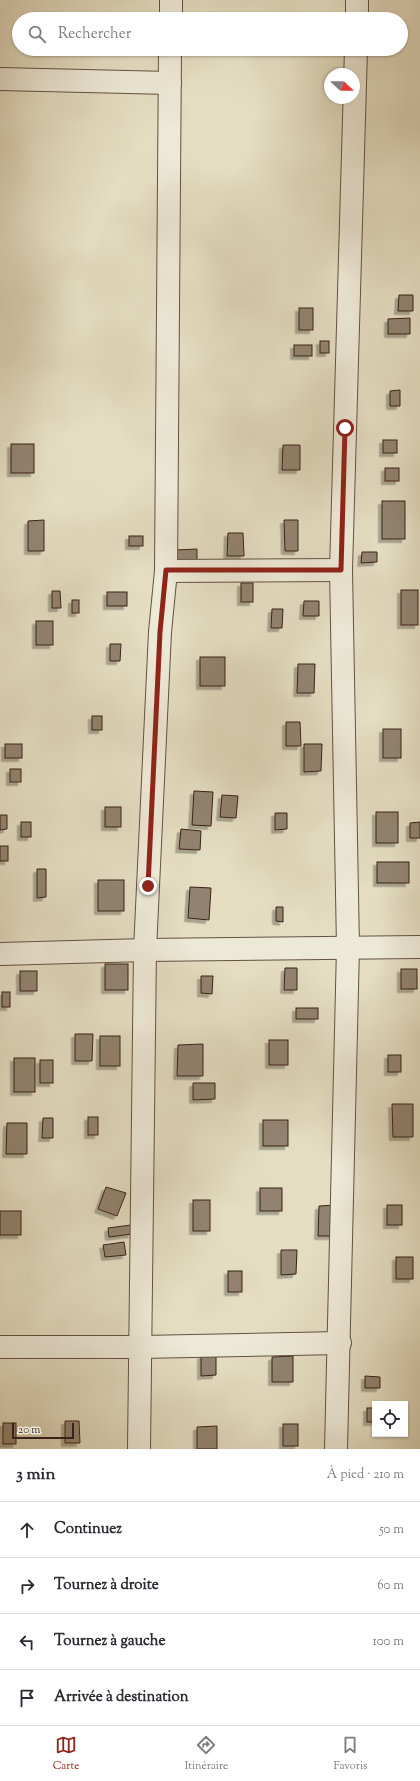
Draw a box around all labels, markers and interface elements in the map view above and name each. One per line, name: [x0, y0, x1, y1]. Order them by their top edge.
search box: [12, 12, 408, 56]
icon: search: [26, 23, 48, 45]
text: Rechercher: [58, 24, 131, 45]
north arrow: [324, 68, 360, 104]
route start: [336, 419, 354, 437]
route end: [139, 877, 157, 895]
map controls: [372, 1401, 408, 1437]
button: locate: [372, 1401, 408, 1437]
scale bar: [12, 1421, 74, 1440]
text: 20 m: [18, 1422, 40, 1438]
text: 3 min: [16, 1463, 55, 1487]
text: À pied · 210 m: [327, 1466, 404, 1484]
icon: ahead: [16, 1519, 38, 1541]
text: Continuez: [54, 1519, 122, 1540]
text: 50 m: [379, 1521, 404, 1539]
icon: right: [16, 1575, 38, 1597]
text: Tournez à droite: [54, 1575, 159, 1596]
text: 60 m: [377, 1577, 404, 1595]
icon: left: [16, 1631, 38, 1653]
text: Tournez à gauche: [54, 1631, 165, 1652]
text: 100 m: [372, 1633, 404, 1651]
icon: arrive: [16, 1687, 38, 1709]
text: Arrivée à destination: [54, 1687, 189, 1708]
tab: Carte: [53, 1734, 79, 1774]
tab: Itinéraire: [185, 1734, 228, 1774]
tab: Favoris: [333, 1734, 367, 1774]

